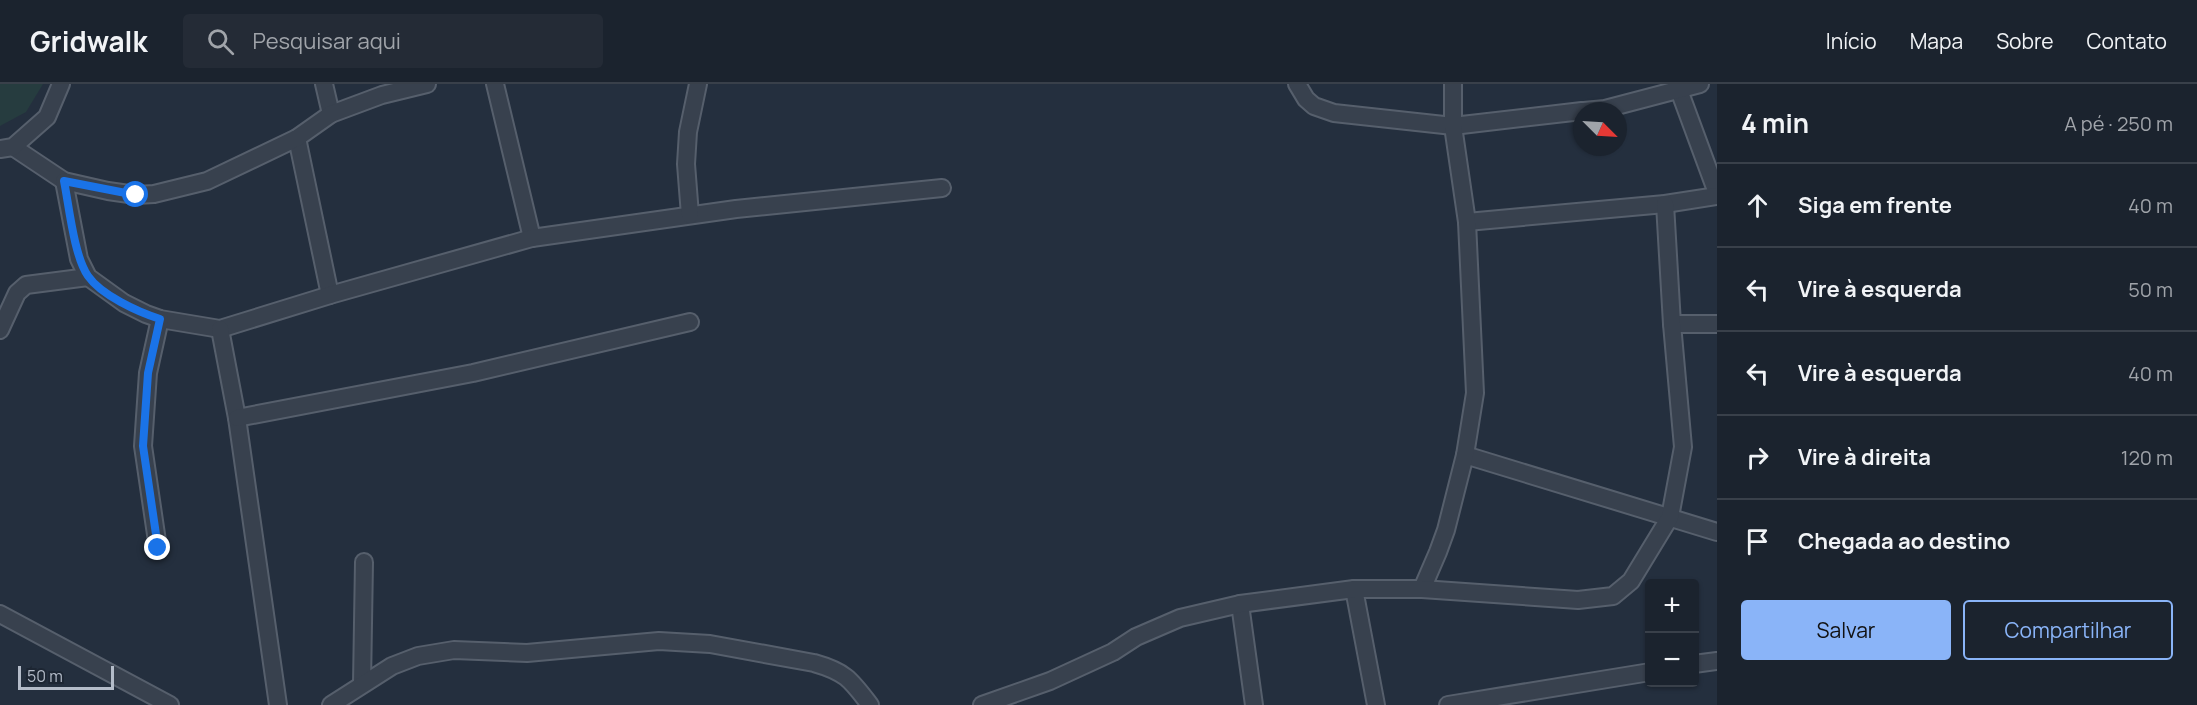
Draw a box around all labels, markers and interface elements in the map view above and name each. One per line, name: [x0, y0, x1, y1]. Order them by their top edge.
search box: [183, 14, 603, 68]
text: Gridwalk: [30, 22, 147, 60]
icon: search: [204, 25, 237, 58]
text: Pesquisar aqui: [252, 26, 401, 56]
text: Início: [1826, 27, 1877, 55]
text: Mapa: [1910, 27, 1963, 55]
text: Sobre: [1996, 27, 2054, 55]
text: Contato: [2087, 27, 2167, 55]
north arrow: [1573, 102, 1627, 156]
text: 4 min: [1741, 105, 1809, 141]
text: A pé · 250 m: [2064, 110, 2173, 137]
route start: [122, 181, 148, 207]
icon: ahead: [1741, 189, 1774, 222]
text: Siga em frente: [1798, 190, 1952, 220]
text: 40 m: [2128, 192, 2173, 219]
icon: left: [1741, 273, 1774, 306]
text: Vire à esquerda: [1798, 274, 1962, 304]
text: 50 m: [2128, 276, 2173, 303]
icon: left: [1741, 357, 1774, 390]
text: Vire à esquerda: [1798, 358, 1962, 388]
text: 40 m: [2128, 360, 2173, 387]
icon: right: [1741, 441, 1774, 474]
text: Vire à direita: [1798, 442, 1931, 472]
text: 120 m: [2121, 444, 2173, 471]
icon: arrive: [1741, 525, 1774, 558]
text: Chegada ao destino: [1798, 526, 2010, 556]
route end: [144, 534, 170, 560]
map controls: [1645, 579, 1699, 687]
button: +: [1645, 579, 1699, 633]
button: Salvar: [1741, 600, 1951, 660]
button: Compartilhar: [1963, 600, 2173, 660]
button: −: [1645, 633, 1699, 687]
scale bar: [18, 663, 114, 690]
text: 50 m: [27, 665, 63, 687]

